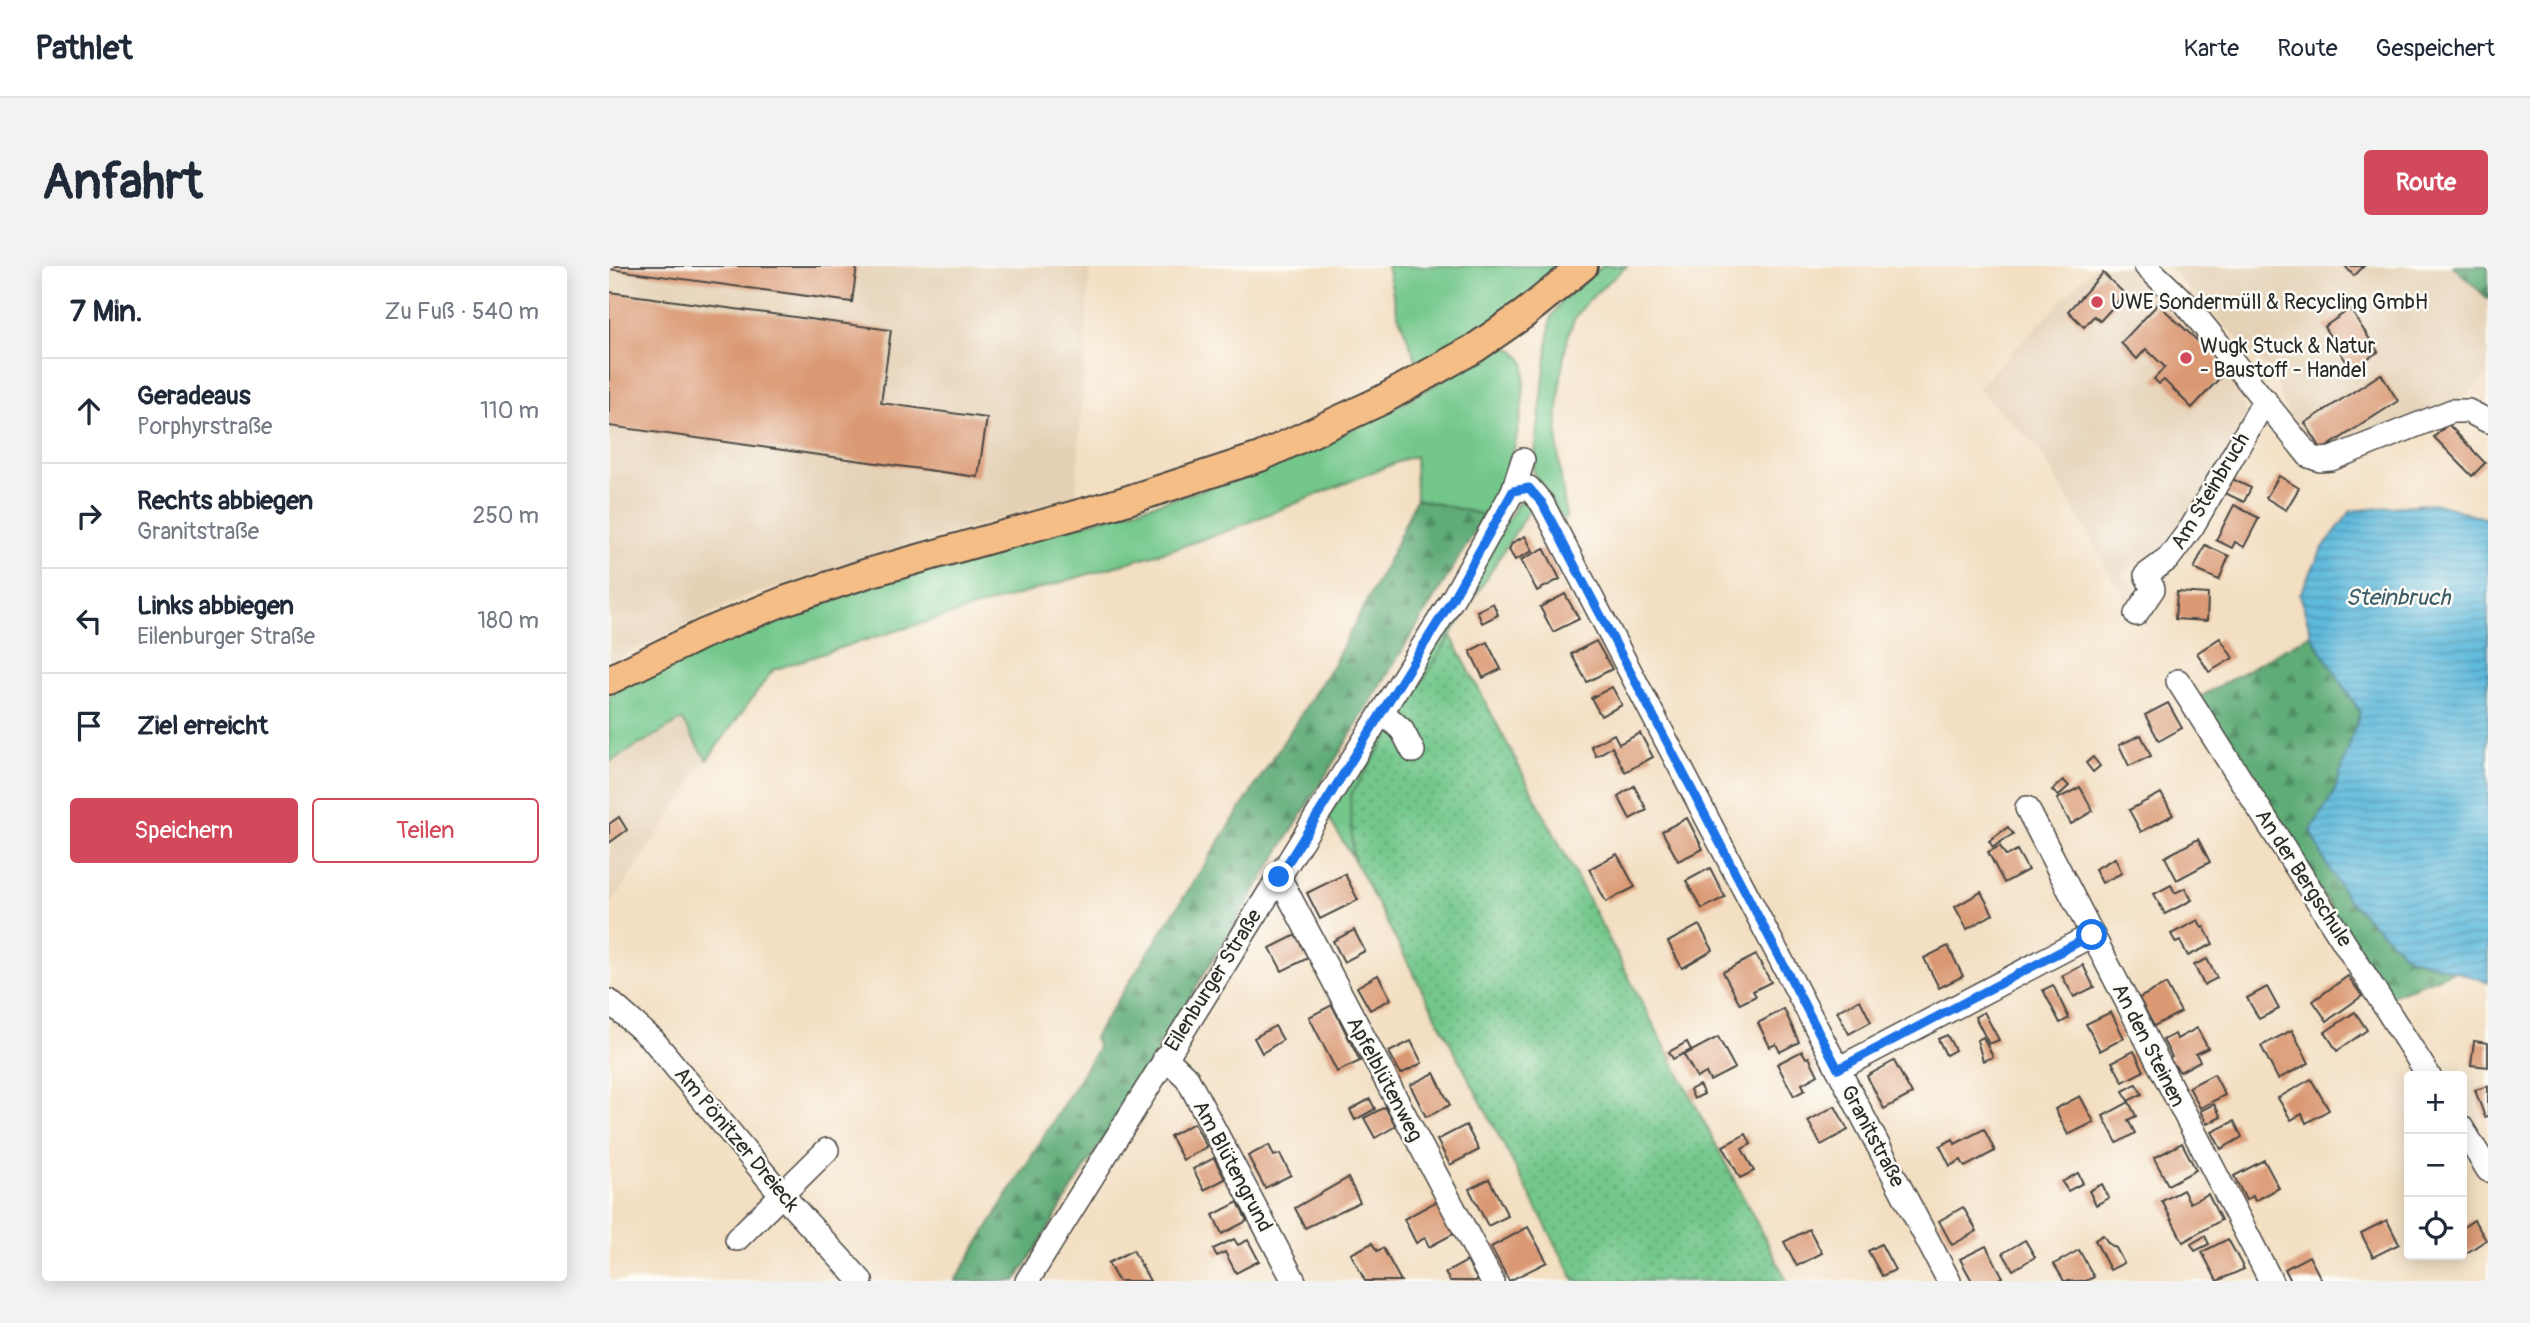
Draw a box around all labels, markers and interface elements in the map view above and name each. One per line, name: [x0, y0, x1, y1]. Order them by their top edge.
text: Pathlet: [35, 28, 132, 69]
text: Karte: [2183, 34, 2239, 63]
text: Route: [2277, 34, 2338, 63]
text: Gespeichert: [2376, 34, 2495, 63]
button: Route: [2364, 150, 2488, 215]
text: Anfahrt: [42, 152, 202, 213]
place label: UWE Sondermüll & Recycling GmbH: [2111, 289, 2428, 316]
text: 7 Min.: [70, 293, 143, 330]
marker: UWE Sondermüll & Recycling GmbH: [2089, 294, 2105, 310]
text: Zu Fuß · 540 m: [384, 297, 539, 326]
place label: Wugk Stuck & Natur - Baustoff - Handel: [2200, 333, 2376, 384]
marker: Wugk Stuck & Natur - Baustoff - Handel: [2178, 350, 2194, 366]
text: Geradeaus: [137, 380, 251, 412]
icon: ahead: [70, 392, 108, 430]
text: 110 m: [480, 396, 539, 425]
text: Porphyrstraße: [137, 412, 272, 441]
street label: Am Steinbruch: [2165, 428, 2256, 555]
text: Rechts abbiegen: [137, 485, 313, 517]
icon: right: [70, 497, 108, 535]
text: 250 m: [473, 501, 539, 530]
text: Granitstraße: [137, 517, 259, 546]
water label: Steinbruch: [2346, 583, 2451, 612]
text: Links abbiegen: [137, 590, 294, 622]
icon: left: [70, 602, 108, 640]
text: 180 m: [477, 606, 539, 635]
text: Eilenburger Straße: [137, 622, 315, 651]
icon: arrive: [70, 707, 108, 745]
text: Ziel erreicht: [137, 710, 268, 742]
button: Speichern: [70, 798, 298, 863]
button: Teilen: [312, 798, 539, 863]
street label: An der Bergschule: [2249, 804, 2359, 953]
route end: [1263, 861, 1294, 892]
street label: Eilenburger Straße: [1159, 904, 1268, 1056]
route start: [2076, 919, 2107, 950]
street label: An den Steinen: [2106, 979, 2191, 1112]
street label: Apfelblütenweg: [1340, 1012, 1429, 1146]
street label: Am Pönitzer Dreieck: [668, 1061, 805, 1218]
map controls: [2404, 1071, 2467, 1260]
button: +: [2404, 1071, 2467, 1134]
street label: Granitstraße: [1834, 1081, 1911, 1192]
street label: Am Blütengrund: [1187, 1096, 1279, 1237]
button: −: [2404, 1134, 2467, 1197]
button: locate: [2404, 1197, 2467, 1260]

